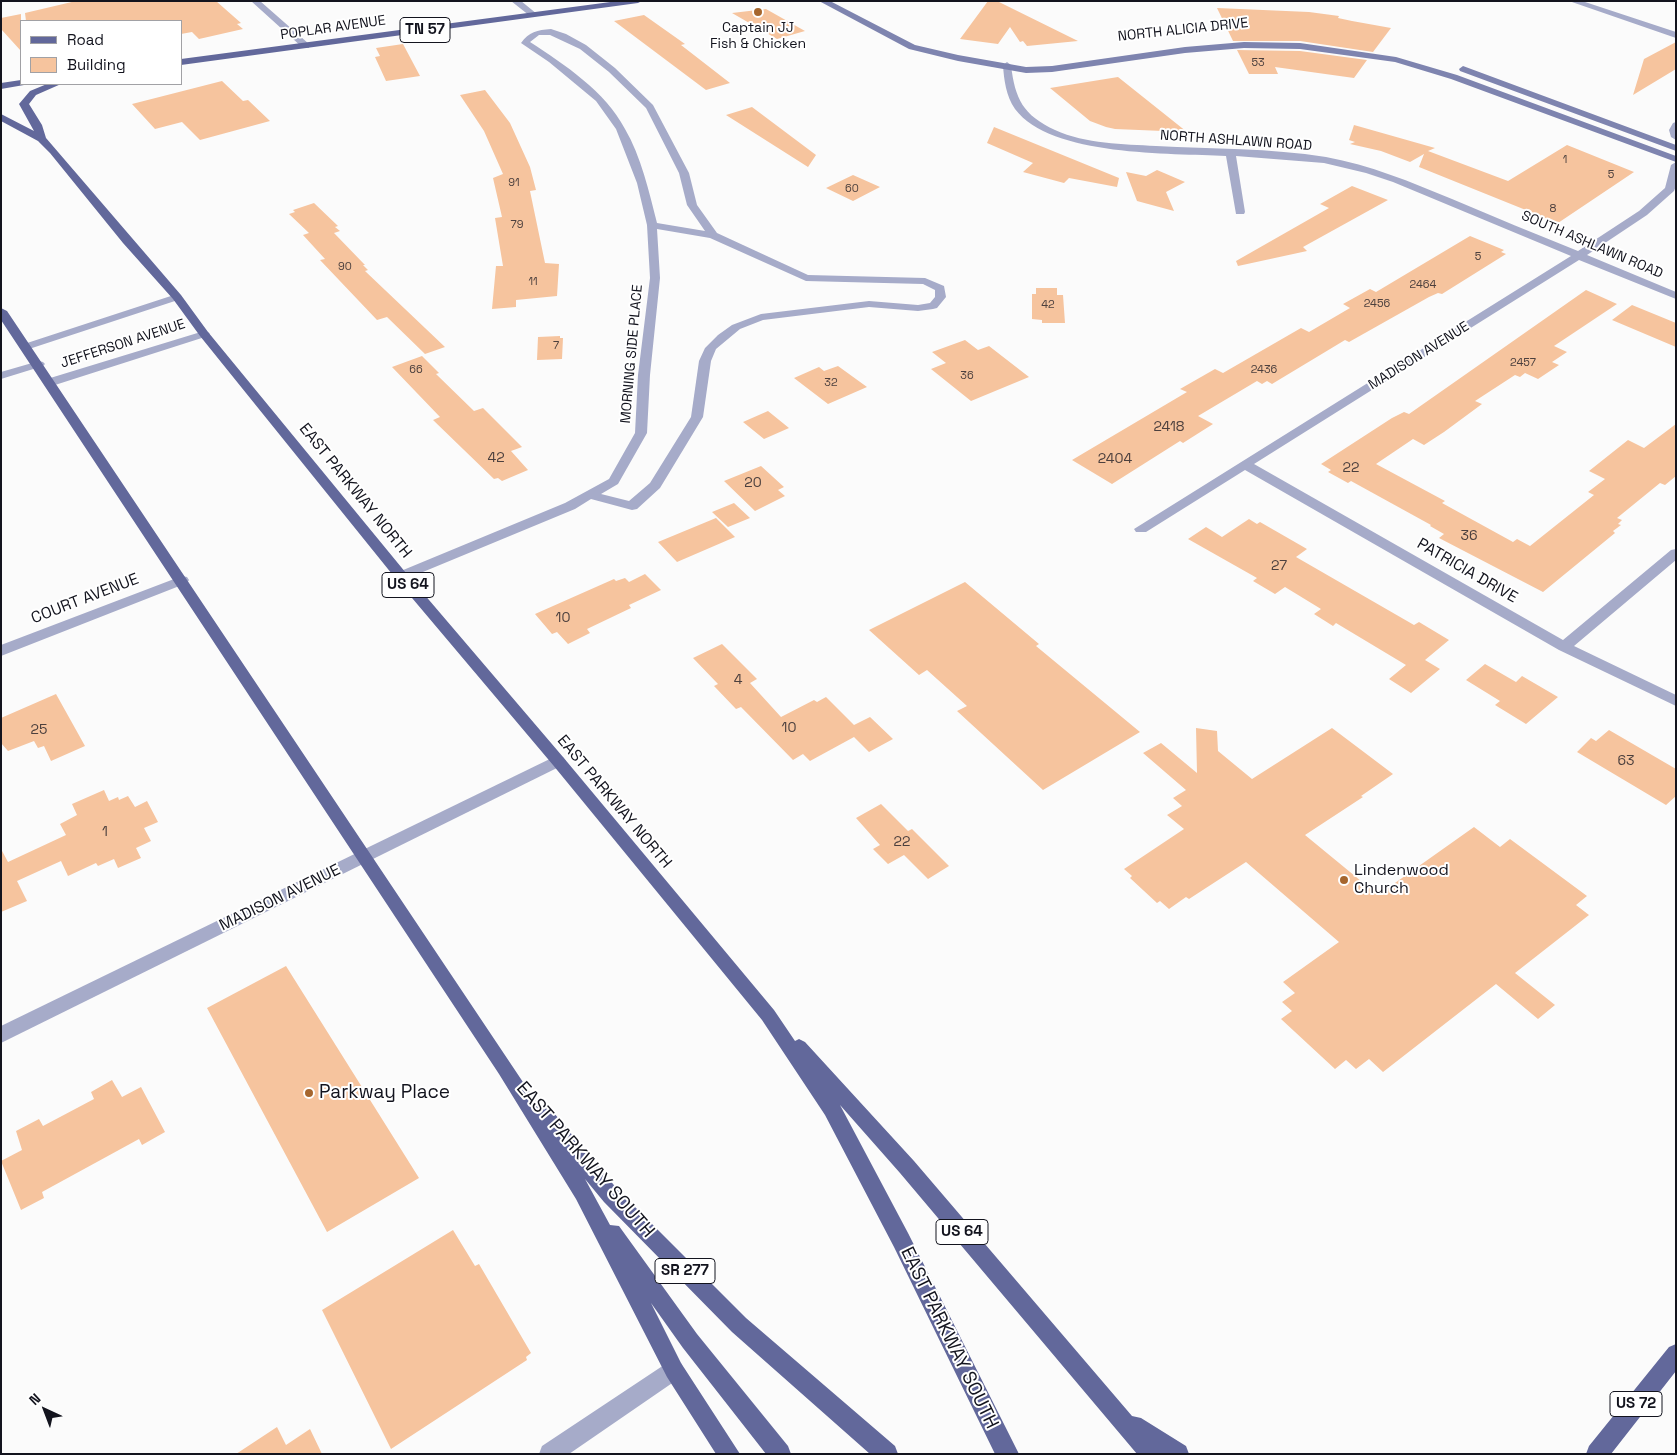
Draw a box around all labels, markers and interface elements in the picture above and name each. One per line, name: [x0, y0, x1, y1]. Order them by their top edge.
marker: Captain JJ Fish & Chicken: [752, 6, 764, 18]
street label: POPLAR AVENUE: [279, 12, 387, 44]
street label: NORTH ALICIA DRIVE: [1117, 15, 1249, 45]
road number: TN 57: [400, 18, 450, 42]
legend: [20, 20, 182, 85]
place label: Captain JJ Fish & Chicken: [710, 20, 806, 52]
text: Road: [67, 30, 104, 49]
text: Building: [67, 55, 126, 74]
house number: 53: [1251, 56, 1265, 70]
street label: NORTH ASHLAWN ROAD: [1159, 127, 1313, 155]
house number: 1: [1563, 153, 1567, 167]
house number: 5: [1608, 168, 1614, 182]
house number: 91: [508, 176, 520, 190]
house number: 60: [845, 182, 859, 196]
house number: 8: [1550, 202, 1556, 216]
street label: SOUTH ASHLAWN ROAD: [1519, 208, 1665, 282]
house number: 79: [511, 218, 523, 232]
house number: 5: [1475, 250, 1481, 264]
house number: 90: [338, 260, 352, 274]
house number: 11: [528, 275, 538, 289]
house number: 2464: [1410, 278, 1436, 292]
street label: MORNING SIDE PLACE: [618, 284, 646, 424]
house number: 2456: [1364, 297, 1390, 311]
house number: 42: [1041, 298, 1055, 312]
street label: JEFFERSON AVENUE: [59, 316, 187, 372]
street label: MADISON AVENUE: [1366, 318, 1472, 394]
house number: 7: [553, 339, 559, 353]
house number: 2457: [1510, 356, 1536, 370]
house number: 66: [409, 363, 423, 377]
house number: 2436: [1251, 363, 1277, 377]
house number: 36: [960, 369, 974, 383]
house number: 32: [824, 376, 838, 390]
house number: 2418: [1153, 419, 1185, 435]
street label: EAST PARKWAY NORTH: [295, 420, 415, 562]
house number: 42: [487, 450, 505, 466]
house number: 2404: [1098, 451, 1132, 467]
house number: 22: [1343, 460, 1359, 476]
house number: 20: [744, 475, 762, 491]
house number: 36: [1460, 528, 1478, 544]
street label: PATRICIA DRIVE: [1413, 534, 1521, 608]
house number: 27: [1271, 558, 1287, 574]
street label: COURT AVENUE: [29, 570, 141, 628]
road number: US 64: [382, 572, 434, 598]
house number: 10: [556, 610, 570, 626]
house number: 4: [734, 672, 742, 688]
house number: 10: [782, 720, 796, 736]
house number: 25: [31, 722, 47, 738]
street label: EAST PARKWAY NORTH: [553, 731, 675, 873]
house number: 63: [1617, 753, 1635, 769]
house number: 1: [102, 824, 108, 840]
house number: 22: [894, 834, 910, 850]
street label: MADISON AVENUE: [216, 860, 344, 936]
place label: Lindenwood Church: [1354, 861, 1449, 899]
marker: Lindenwood Church: [1338, 874, 1350, 886]
street label: EAST PARKWAY SOUTH: [511, 1077, 659, 1243]
place label: Parkway Place: [319, 1082, 450, 1104]
marker: Parkway Place: [303, 1087, 315, 1099]
road number: US 64: [936, 1220, 988, 1244]
street label: EAST PARKWAY SOUTH: [895, 1243, 1003, 1433]
road number: SR 277: [655, 1258, 715, 1284]
north arrow: [20, 1385, 70, 1435]
text: N: [25, 1389, 44, 1409]
road number: US 72: [1610, 1392, 1662, 1416]

